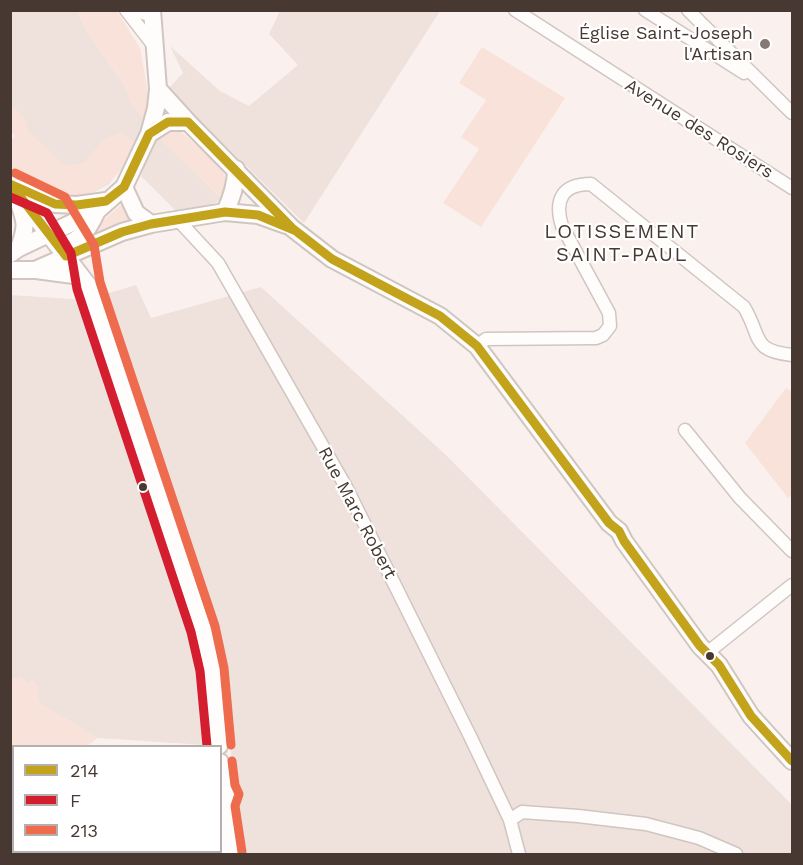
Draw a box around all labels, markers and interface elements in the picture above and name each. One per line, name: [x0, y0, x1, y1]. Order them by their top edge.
place label: Église Saint-Joseph l'Artisan: [579, 23, 753, 66]
marker: Église Saint-Joseph l'Artisan: [758, 37, 772, 51]
street label: Avenue des Rosiers: [621, 75, 777, 183]
district label: LOTISSEMENT SAINT-PAUL: [544, 220, 700, 267]
street label: Rue Marc Robert: [313, 443, 401, 583]
unlabelled marker: [137, 481, 149, 493]
unlabelled marker: [704, 650, 716, 662]
legend: [12, 745, 222, 853]
text: 214: [70, 760, 99, 781]
text: F: [70, 790, 81, 811]
text: 213: [70, 820, 98, 841]

